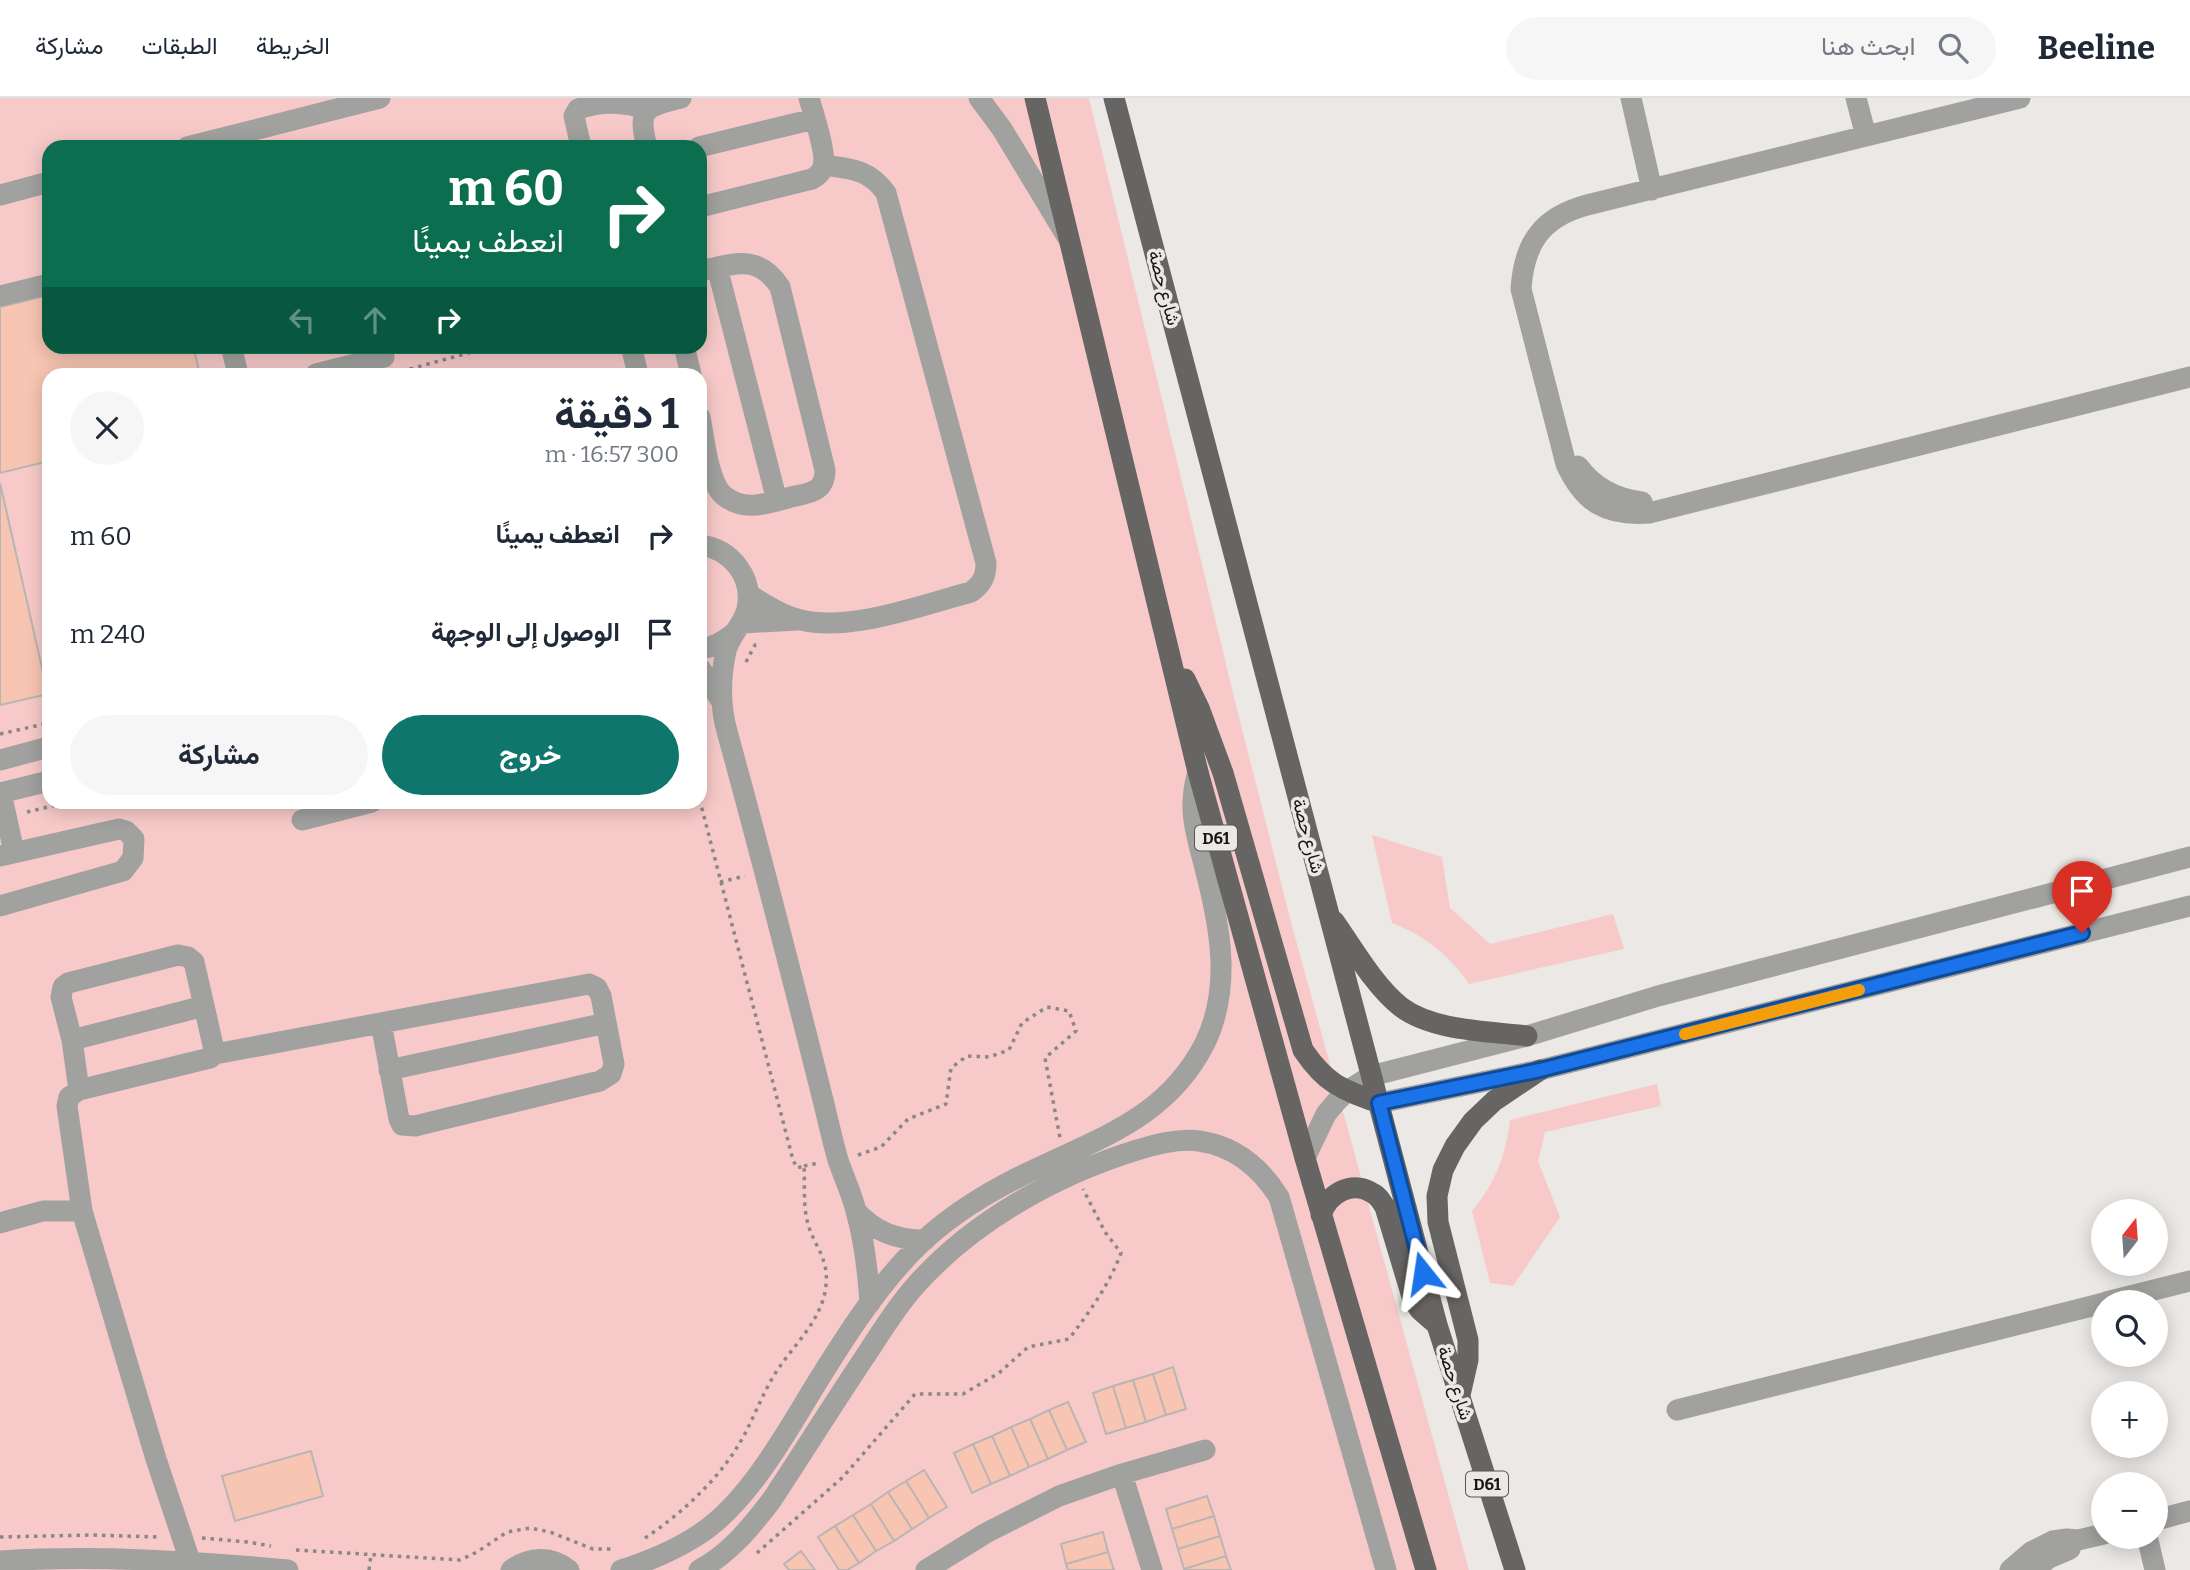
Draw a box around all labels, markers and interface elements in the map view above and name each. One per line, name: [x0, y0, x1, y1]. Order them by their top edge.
search box: [1506, 17, 1996, 80]
text: Beeline: [2038, 28, 2155, 68]
icon: search: [1934, 29, 1972, 67]
text: ابحث هنا: [1821, 31, 1916, 62]
text: مشاركة: [35, 32, 103, 60]
text: الطبقات: [141, 32, 218, 60]
text: الخريطة: [256, 32, 330, 60]
text: 60 m: [448, 159, 564, 218]
icon: right: [588, 168, 679, 259]
text: انعطف يمينًا: [412, 222, 564, 260]
street label: شارع حصة: [1142, 248, 1185, 328]
icon: left: [283, 301, 321, 339]
icon: ahead: [356, 301, 394, 339]
icon: right: [429, 301, 467, 339]
text: 1 دقيقة: [554, 389, 679, 439]
button: close: [70, 391, 144, 465]
text: 300 m · 16:57: [545, 440, 679, 468]
icon: right: [641, 517, 679, 555]
text: انعطف يمينًا: [495, 519, 620, 550]
text: 60 m: [70, 521, 132, 552]
icon: arrive: [641, 615, 679, 653]
text: الوصول إلى الوجهة: [431, 617, 620, 648]
text: 240 m: [70, 619, 146, 650]
button: مشاركة: [70, 715, 368, 795]
button: خروج: [382, 715, 679, 795]
street label: شارع حصة: [1286, 796, 1329, 876]
road number: D61: [1195, 825, 1237, 850]
pin: [2052, 861, 2112, 933]
icon: arrive: [2063, 872, 2101, 910]
north arrow: [2091, 1199, 2168, 1276]
map controls: [2091, 1199, 2168, 1549]
position arrow: [1386, 1236, 1460, 1310]
button: search: [2091, 1290, 2168, 1367]
street label: شارع حصة: [1432, 1343, 1477, 1423]
button: +: [2091, 1381, 2168, 1458]
road number: D61: [1466, 1472, 1508, 1496]
button: −: [2091, 1472, 2168, 1549]

